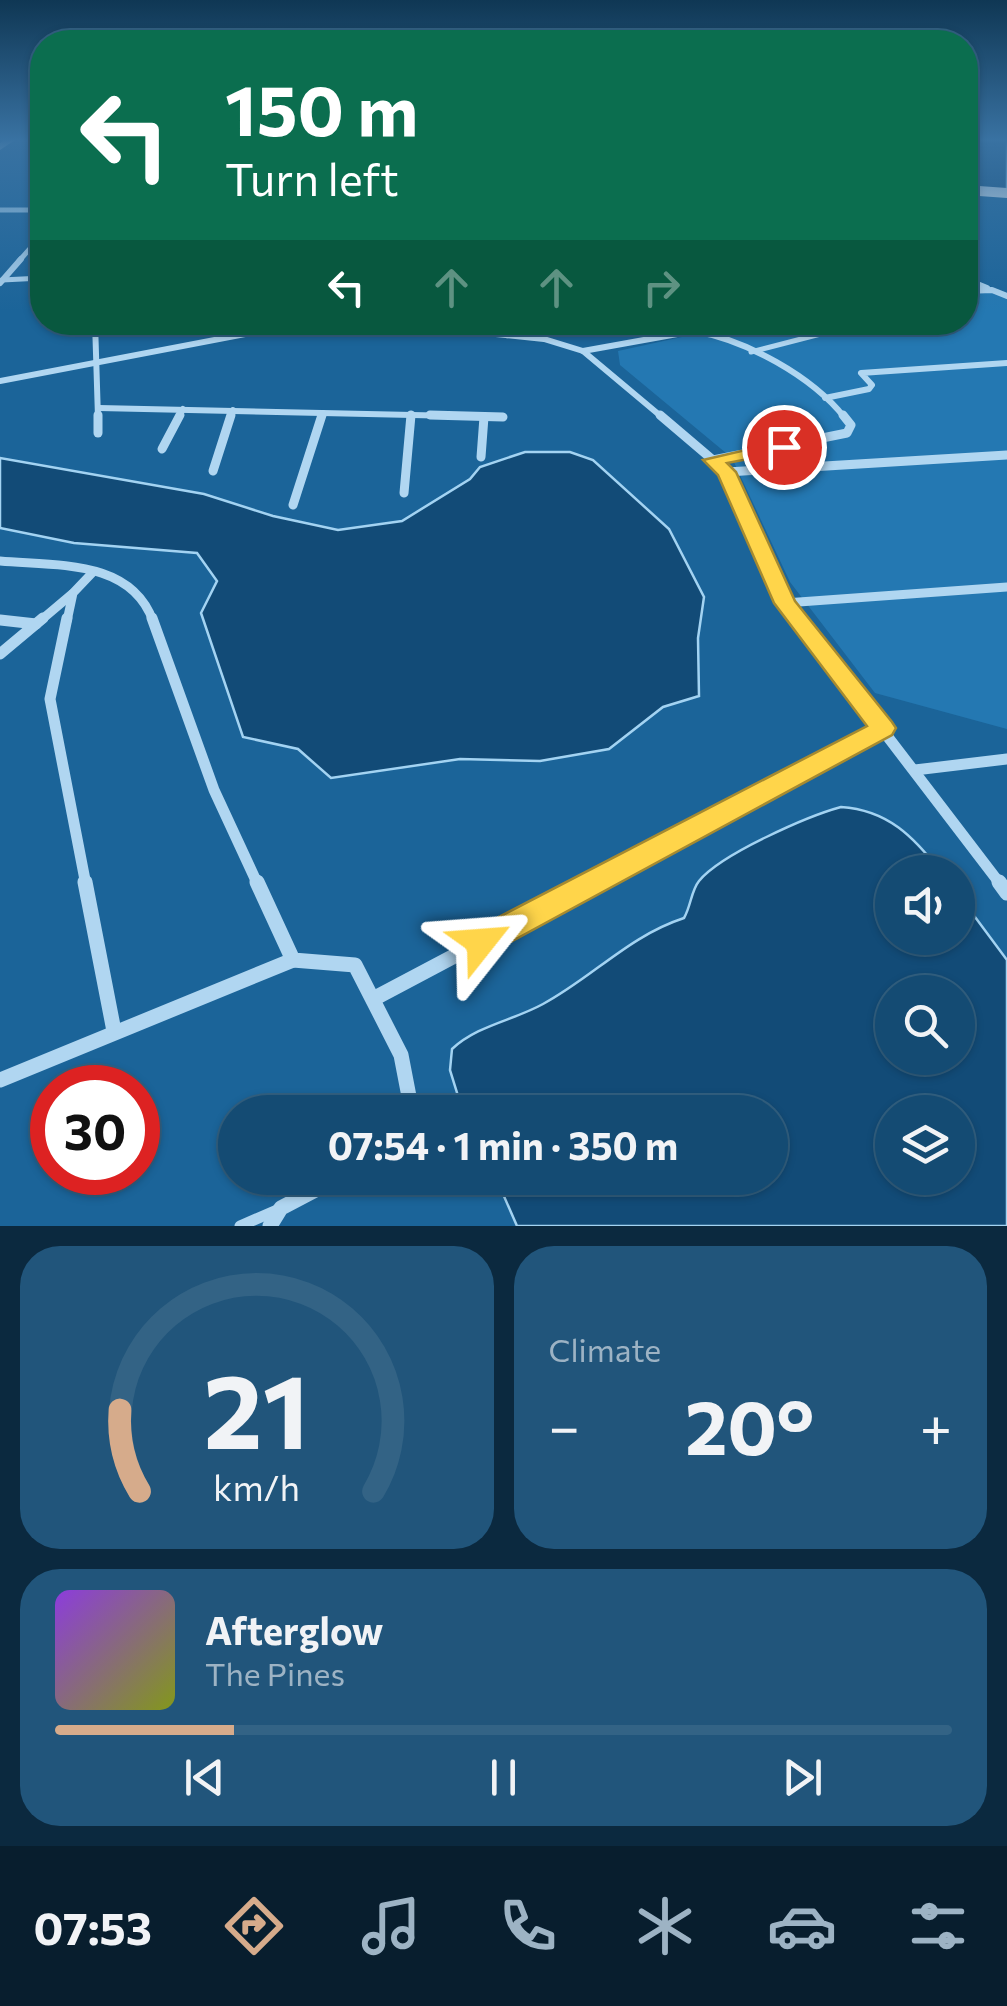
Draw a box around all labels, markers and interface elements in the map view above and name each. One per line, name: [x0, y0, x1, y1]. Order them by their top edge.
text: 150 m: [225, 65, 418, 150]
icon: left: [60, 70, 190, 200]
text: Turn left: [225, 150, 399, 205]
icon: left: [319, 260, 374, 315]
icon: ahead: [424, 260, 479, 315]
icon: ahead: [529, 260, 584, 315]
icon: right: [634, 260, 689, 315]
pin: [742, 405, 827, 490]
icon: arrive: [757, 420, 812, 475]
map controls: [875, 855, 975, 1195]
button: sound: [875, 855, 975, 955]
position arrow: [429, 890, 533, 994]
button: search: [875, 975, 975, 1075]
speed limit sign: 30: [30, 1065, 160, 1195]
button: layers: [875, 1095, 975, 1195]
text: 07:54 · 1 min · 350 m: [328, 1121, 678, 1168]
text: Climate: [549, 1329, 661, 1369]
text: 21: [204, 1343, 310, 1470]
text: 20°: [685, 1379, 814, 1470]
text: −: [549, 1391, 580, 1458]
text: +: [920, 1391, 952, 1458]
text: km/h: [213, 1465, 300, 1508]
text: Afterglow: [205, 1606, 383, 1653]
text: The Pines: [205, 1653, 345, 1693]
icon: previous: [177, 1750, 232, 1805]
icon: pause: [476, 1750, 531, 1805]
icon: next: [775, 1750, 830, 1805]
icon: directions: [219, 1891, 289, 1961]
icon: music: [356, 1891, 426, 1961]
icon: phone: [493, 1891, 563, 1961]
icon: climate: [630, 1891, 700, 1961]
icon: car: [767, 1891, 837, 1961]
icon: filters: [903, 1891, 973, 1961]
text: 07:53: [33, 1899, 152, 1954]

